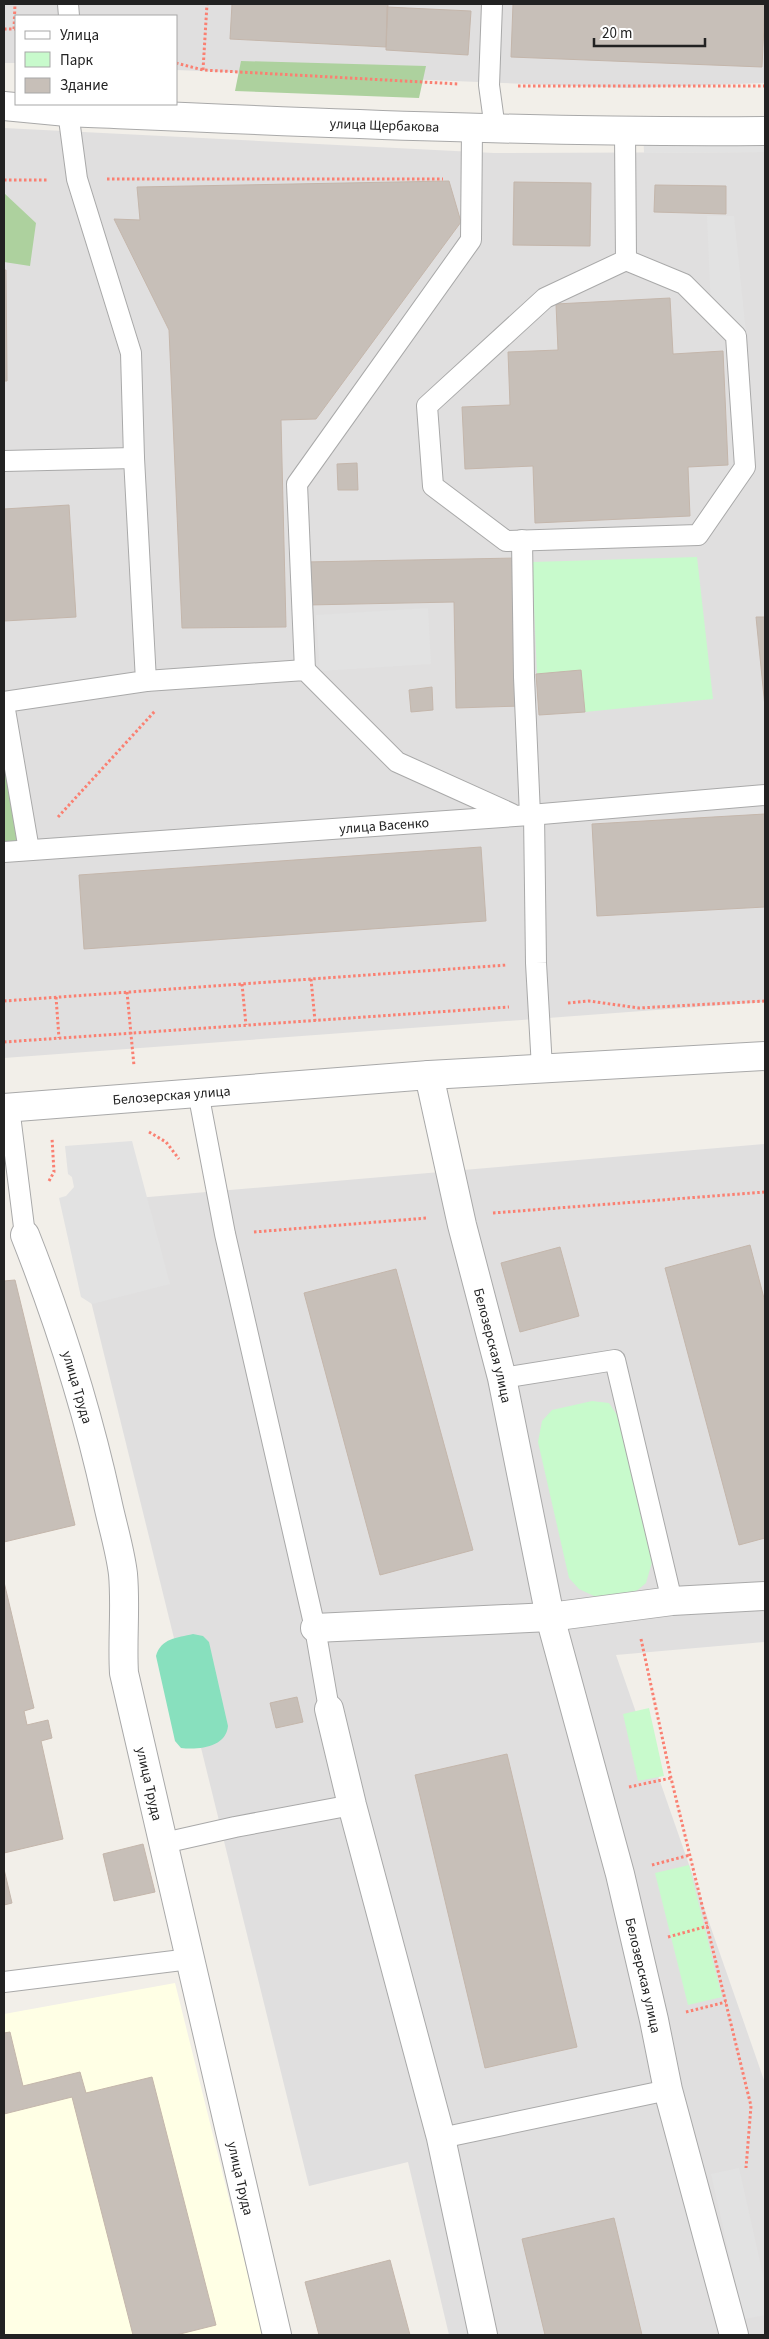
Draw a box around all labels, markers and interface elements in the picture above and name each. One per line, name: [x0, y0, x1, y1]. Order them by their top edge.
legend: [15, 15, 178, 105]
scale bar: [594, 15, 705, 47]
text: 20 m: [602, 23, 632, 44]
text: Улица: [60, 25, 99, 46]
text: Парк: [60, 50, 94, 71]
text: Здание: [60, 75, 108, 96]
street label: улица Щербакова: [329, 114, 440, 138]
street label: улица Васенко: [339, 813, 430, 839]
street label: Белозерская улица: [112, 1081, 231, 1111]
street label: Белозерская улица: [468, 1286, 516, 1405]
street label: улица Труда: [56, 1348, 97, 1426]
street label: улица Труда: [130, 1745, 167, 1823]
street label: Белозерская улица: [620, 1916, 665, 2035]
street label: улица Труда: [222, 2140, 258, 2217]

